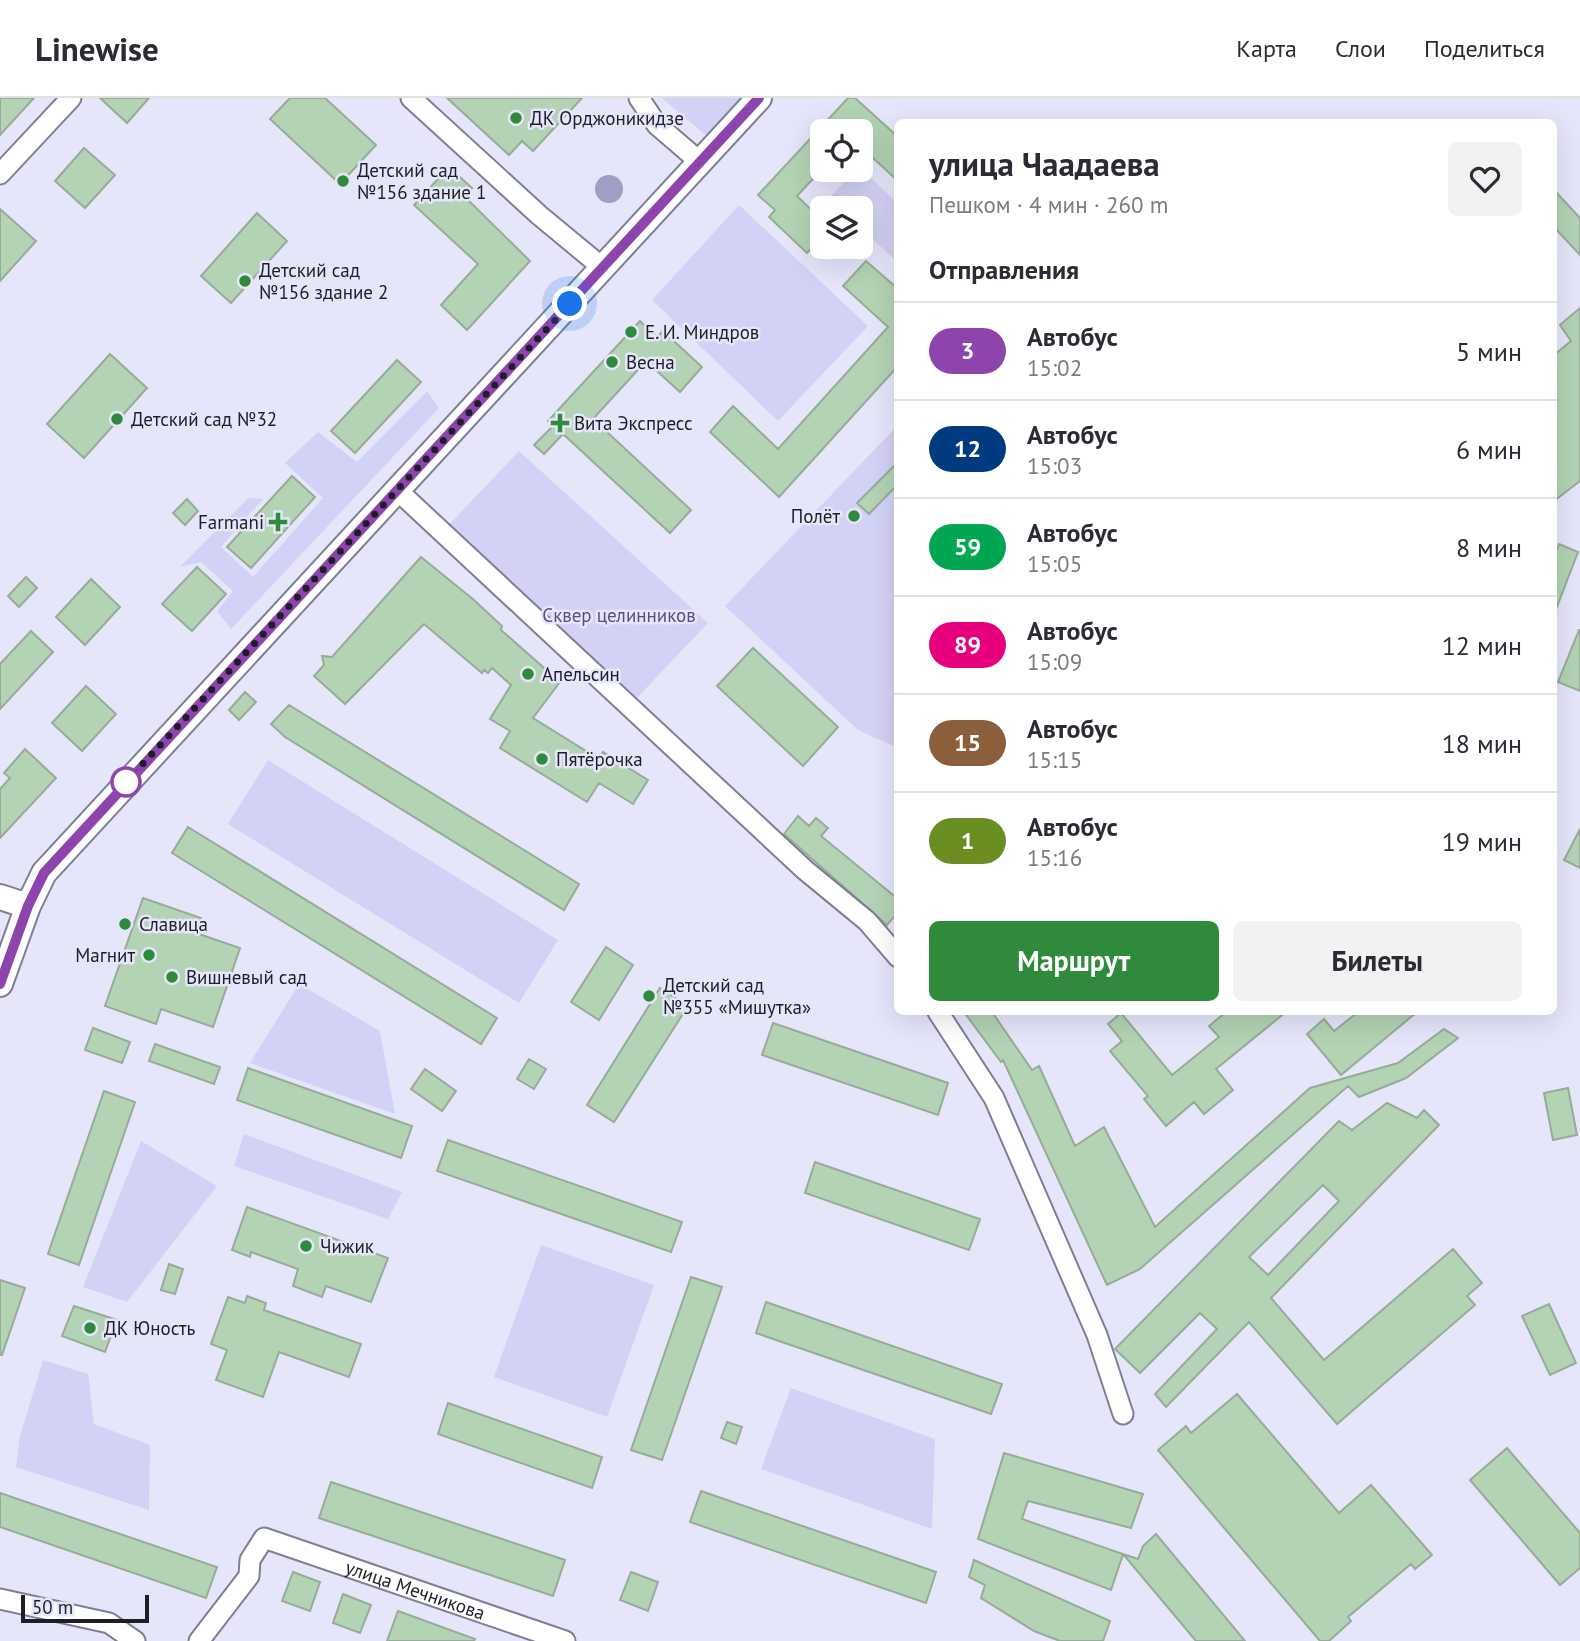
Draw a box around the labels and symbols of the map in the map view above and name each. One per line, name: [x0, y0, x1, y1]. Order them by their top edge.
place label: ДК Орджоникидзе: [530, 106, 684, 130]
marker: ДК Орджоникидзе: [508, 110, 524, 126]
place label: Детский сад №156 здание 1: [357, 158, 486, 204]
marker: Детский сад №156 здание 1: [335, 173, 351, 189]
place label: Детский сад №156 здание 2: [259, 258, 388, 304]
marker: Детский сад №156 здание 2: [237, 273, 253, 289]
your location: [552, 286, 587, 321]
place label: Е. И. Миндров: [645, 320, 759, 344]
marker: Е. И. Миндров: [623, 324, 639, 340]
place label: Весна: [626, 350, 675, 374]
marker: Весна: [604, 354, 620, 370]
place label: Детский сад №32: [131, 407, 277, 431]
marker: Детский сад №32: [109, 411, 125, 427]
place label: Вита Экспресс: [574, 411, 693, 435]
marker: Вита Экспресс: [552, 415, 568, 431]
place label: Полёт: [791, 504, 840, 528]
marker: Полёт: [846, 508, 862, 524]
place label: Farmani: [198, 510, 264, 534]
marker: Farmani: [270, 514, 286, 530]
park label: Сквер целинников: [542, 603, 696, 627]
place label: Апельсин: [542, 662, 620, 686]
marker: Апельсин: [520, 666, 536, 682]
place label: Пятёрочка: [556, 747, 643, 771]
marker: Пятёрочка: [534, 751, 550, 767]
unlabelled marker: [111, 767, 141, 797]
place label: Славица: [139, 912, 208, 936]
marker: Славица: [117, 916, 133, 932]
place label: Магнит: [75, 943, 135, 967]
marker: Магнит: [141, 947, 157, 963]
place label: Вишневый сад: [186, 965, 307, 989]
marker: Вишневый сад: [164, 969, 180, 985]
place label: Детский сад №355 «Мишутка»: [663, 973, 811, 1019]
marker: Детский сад №355 «Мишутка»: [641, 988, 657, 1004]
place label: Чижик: [320, 1234, 374, 1258]
marker: Чижик: [298, 1238, 314, 1254]
place label: ДК Юность: [104, 1316, 196, 1340]
marker: ДК Юность: [82, 1320, 98, 1336]
street label: улица Мечникова: [342, 1555, 488, 1625]
scale bar: [21, 1592, 149, 1624]

